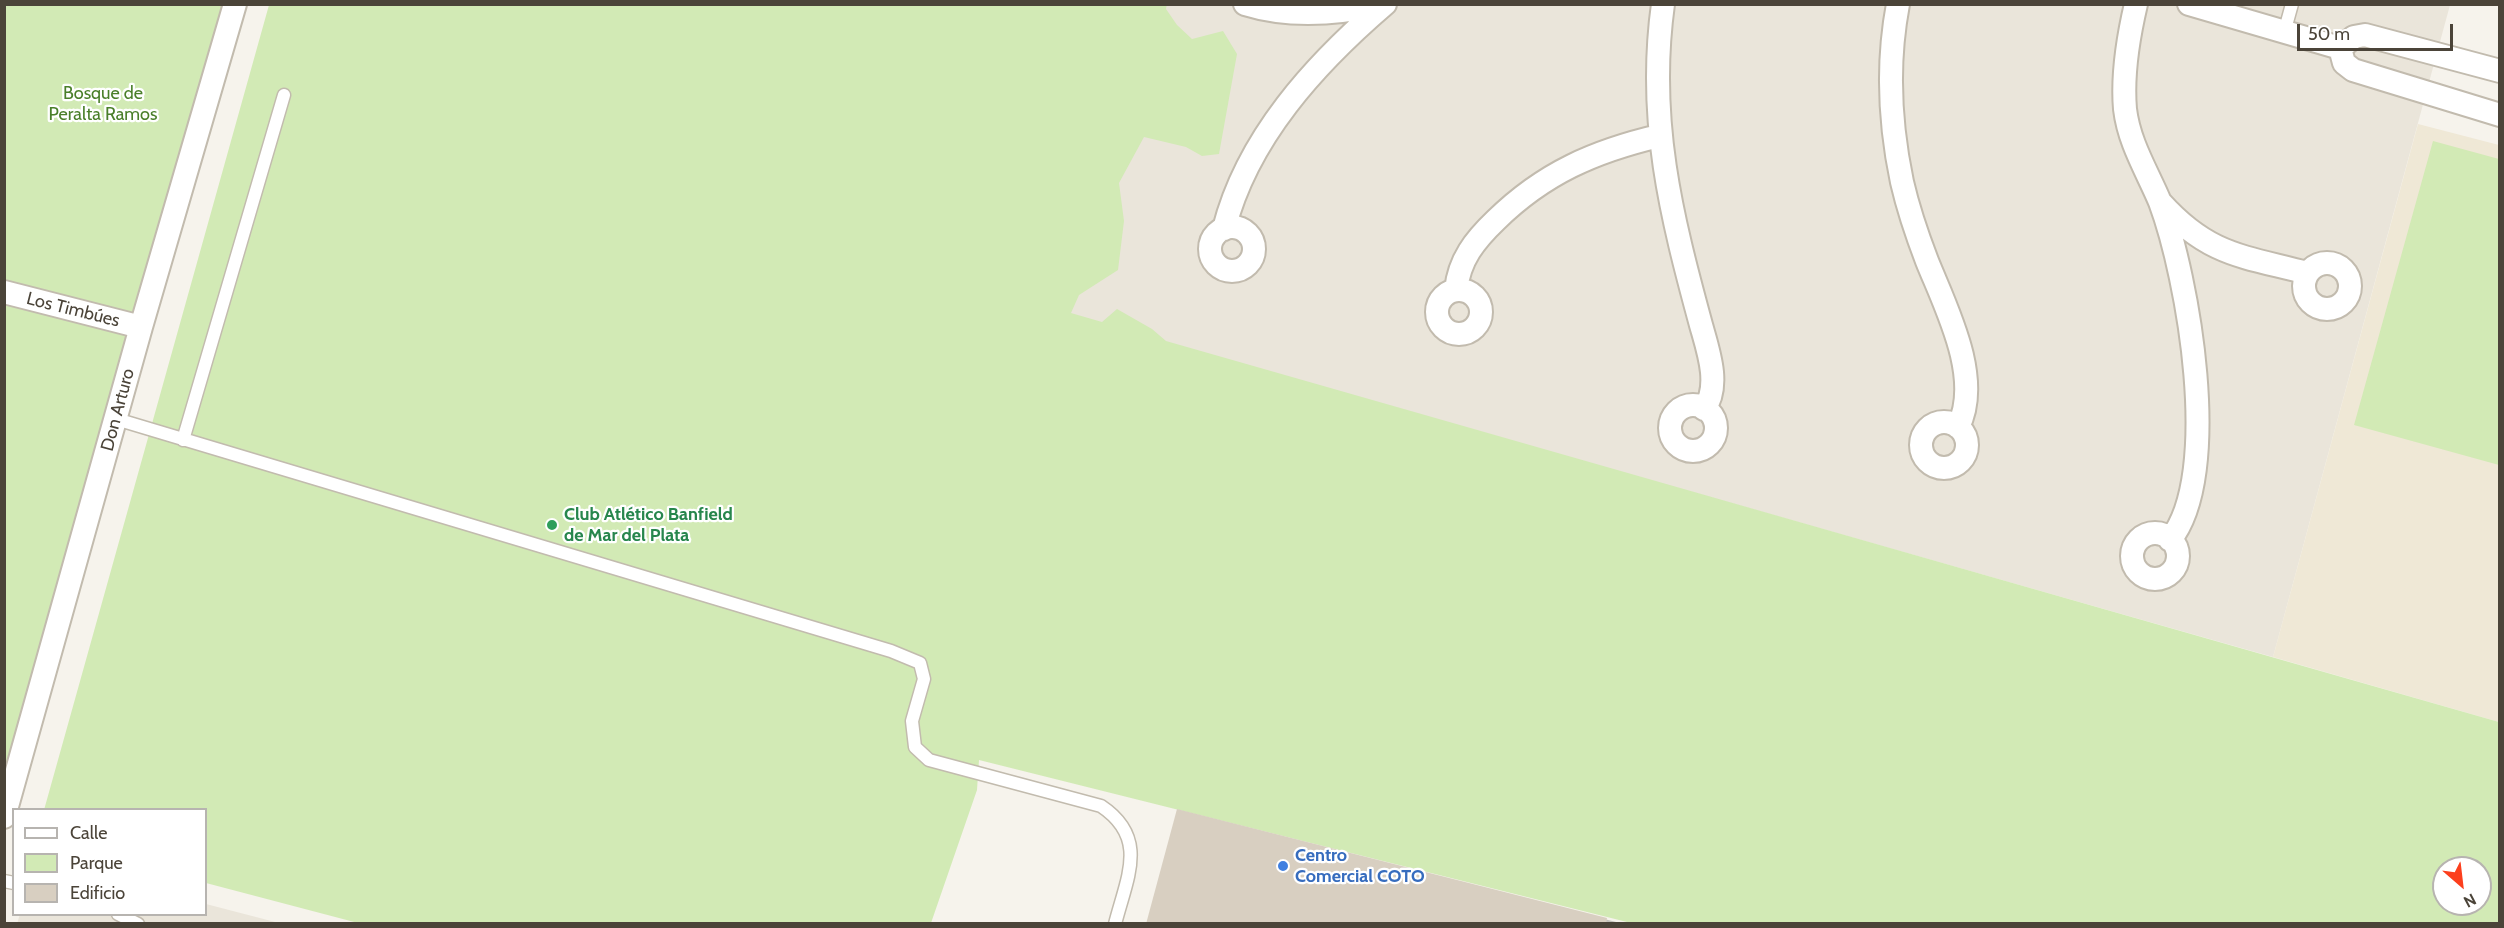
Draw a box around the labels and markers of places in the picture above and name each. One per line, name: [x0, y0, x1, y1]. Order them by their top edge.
place label: Club Atlético Banfield de Mar del Plata: [564, 504, 733, 546]
marker: Club Atlético Banfield de Mar del Plata: [545, 518, 559, 532]
place label: Centro Comercial COTO: [1295, 845, 1425, 888]
marker: Centro Comercial COTO: [1276, 859, 1290, 873]

